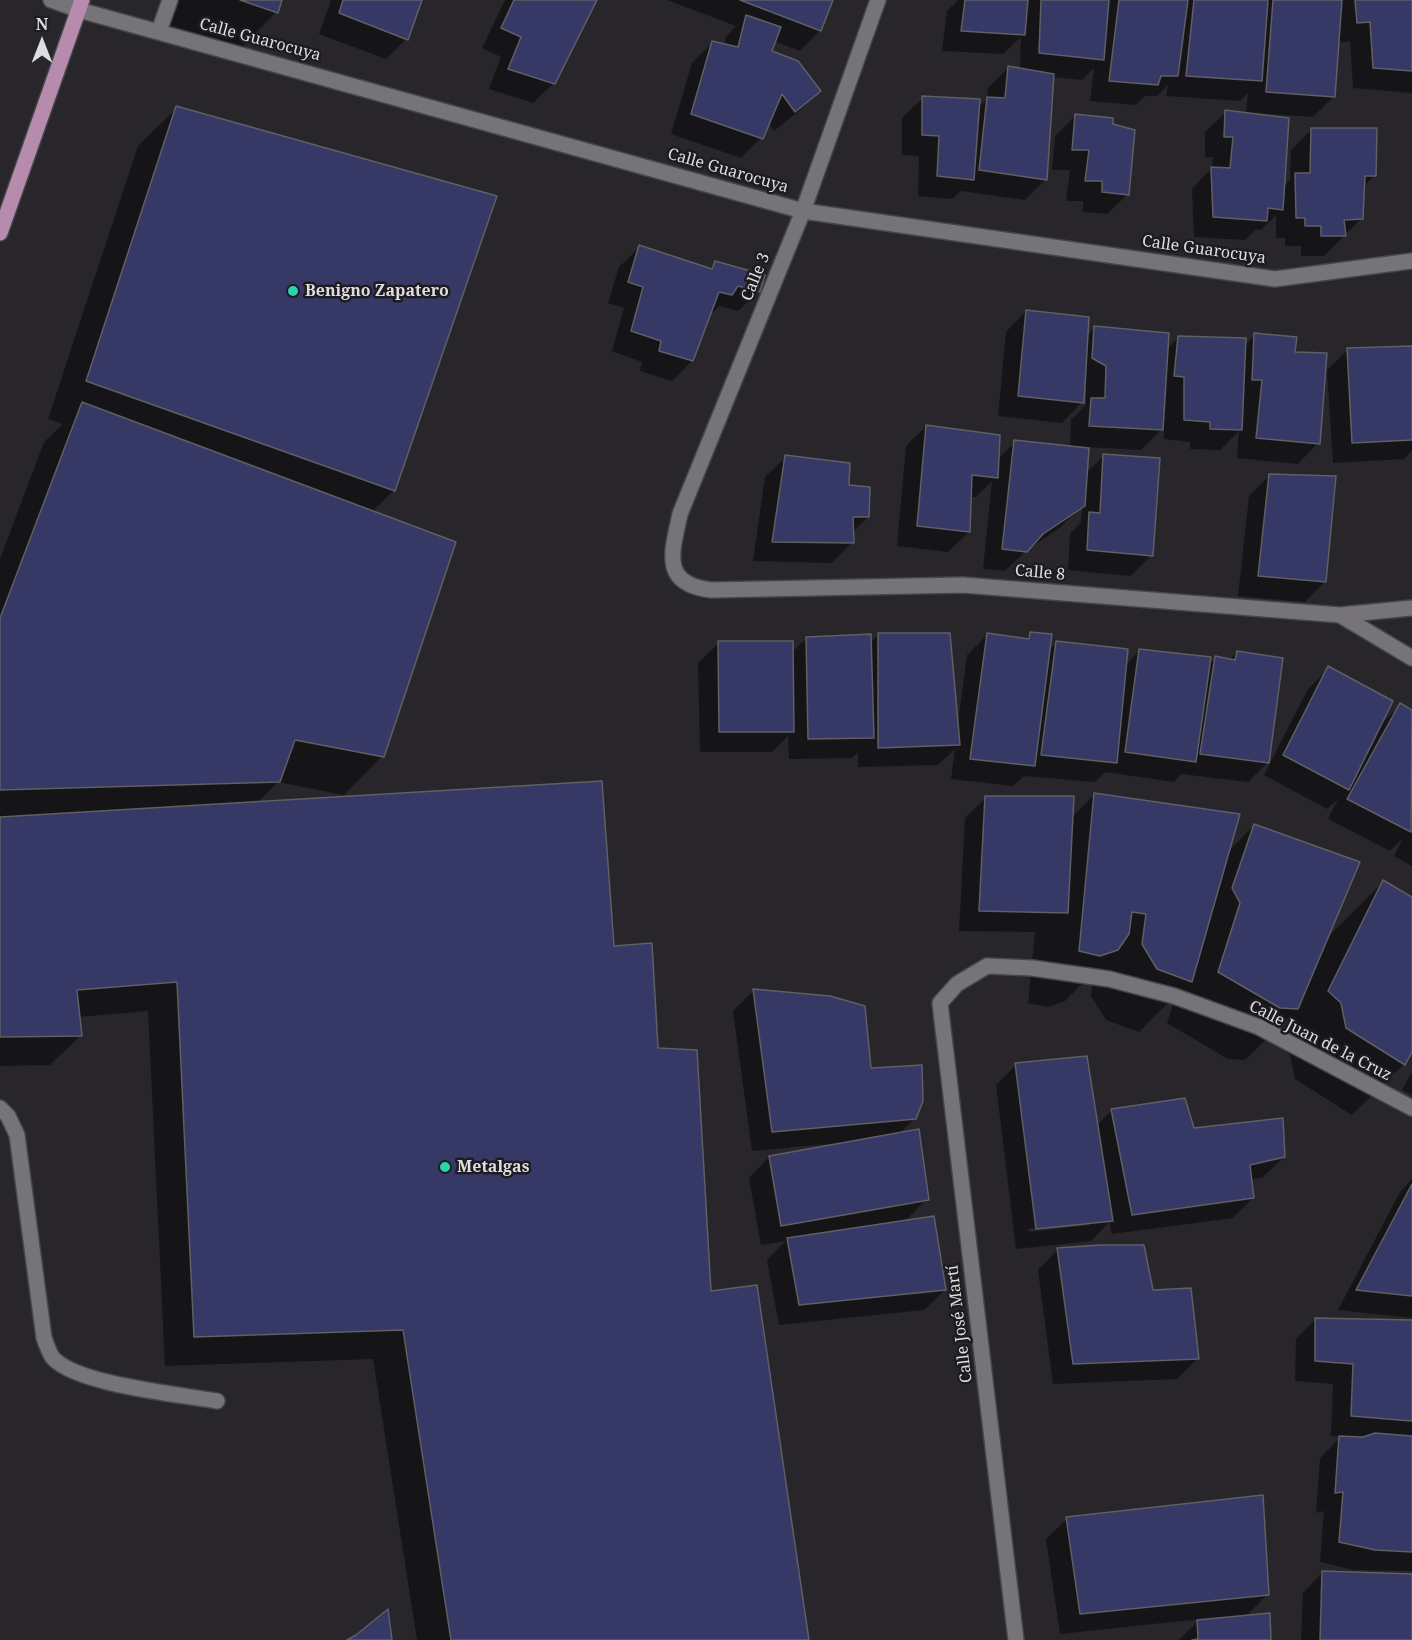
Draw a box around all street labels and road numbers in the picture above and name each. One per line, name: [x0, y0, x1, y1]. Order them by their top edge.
street label: Calle Guarocuya: [197, 15, 323, 65]
street label: Calle Guarocuya: [665, 145, 791, 197]
street label: Calle Guarocuya: [1141, 232, 1267, 268]
street label: Calle 3: [738, 250, 774, 304]
street label: Calle 8: [1014, 561, 1066, 585]
street label: Calle Juan de la Cruz: [1246, 997, 1394, 1085]
street label: Calle José Martí: [943, 1264, 977, 1384]

